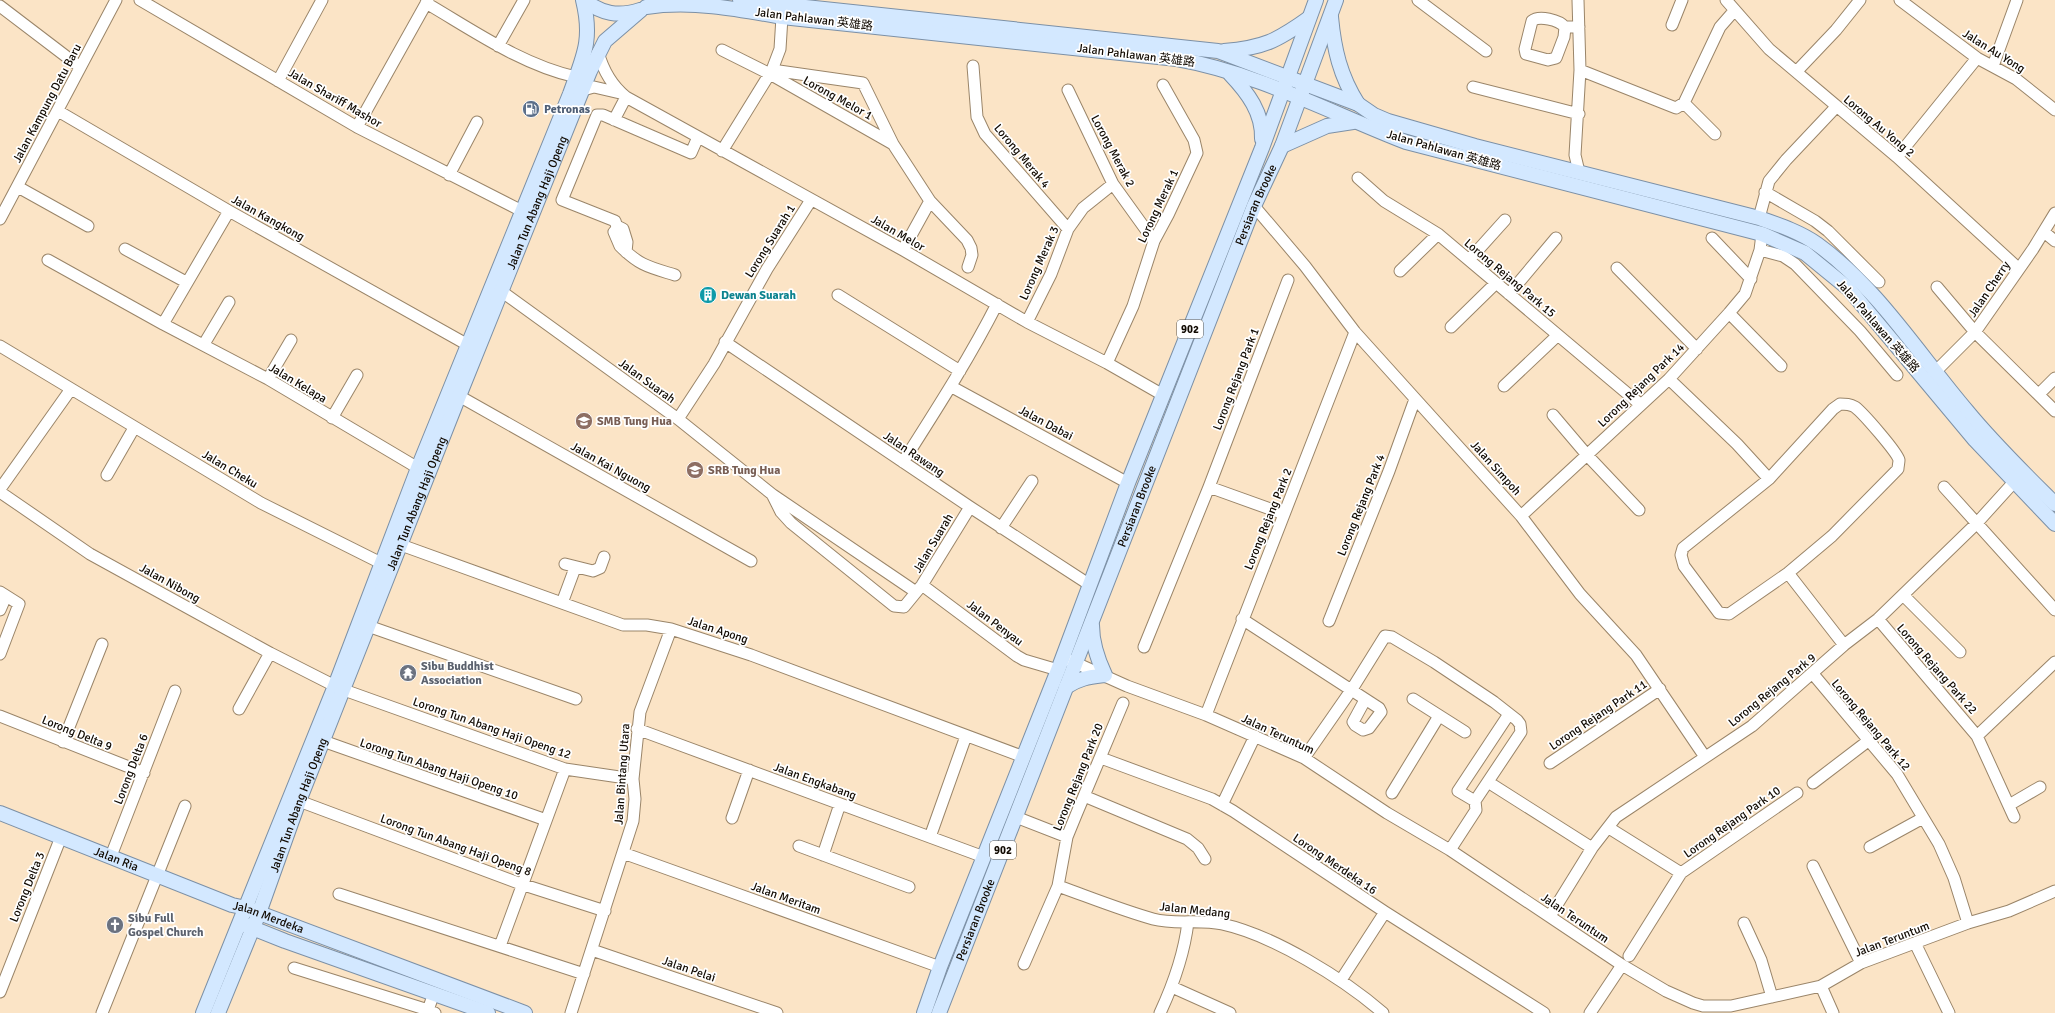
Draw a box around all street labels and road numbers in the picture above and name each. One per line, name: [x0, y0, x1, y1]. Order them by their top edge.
street label: Jalan Pahlawan 英雄路: [754, 5, 874, 34]
street label: Jalan Au Yong: [1960, 26, 2028, 77]
street label: Jalan Kampung Datu Baru: [10, 41, 85, 165]
street label: Jalan Pahlawan 英雄路: [1076, 41, 1196, 70]
street label: Jalan Shariff Mashor: [285, 66, 385, 132]
street label: Lorong Melor 1: [800, 73, 875, 124]
street label: Lorong Au Yong 2: [1840, 92, 1917, 160]
street label: Lorong Merak 2: [1087, 113, 1138, 190]
street label: Lorong Merak 4: [990, 121, 1053, 192]
street label: Jalan Pahlawan 英雄路: [1385, 127, 1503, 174]
street label: Jalan Tun Abang Haji Openg: [504, 134, 571, 272]
street label: Persiaran Brooke: [1232, 162, 1280, 248]
street label: Lorong Merak 1: [1135, 167, 1182, 245]
street label: Jalan Kangkong: [229, 192, 307, 245]
street label: Lorong Suarah 1: [742, 202, 799, 281]
street label: Jalan Melor: [868, 212, 928, 255]
street label: Lorong Merak 3: [1016, 224, 1062, 303]
street label: Lorong Rejang Park 15: [1461, 236, 1558, 321]
street label: Jalan Cherry: [1965, 258, 2014, 320]
street label: Jalan Pahlawan 英雄路: [1833, 277, 1922, 376]
road number: 902: [1177, 320, 1203, 338]
street label: Lorong Rejang Park 1: [1210, 326, 1263, 432]
street label: Lorong Rejang Park 14: [1595, 340, 1688, 431]
street label: Jalan Suarah: [616, 356, 678, 407]
street label: Jalan Kelapa: [266, 360, 329, 407]
street label: Jalan Dabai: [1016, 403, 1076, 444]
street label: Jalan Rawang: [880, 428, 947, 480]
street label: Jalan Tun Abang Haji Openg: [384, 434, 450, 573]
street label: Jalan Simpoh: [1467, 438, 1524, 499]
street label: Jalan Kai Nguong: [568, 439, 653, 496]
street label: Jalan Cheku: [199, 447, 260, 492]
street label: Lorong Rejang Park 4: [1334, 452, 1389, 558]
street label: Persiaran Brooke: [1115, 463, 1160, 550]
street label: Lorong Rejang Park 2: [1241, 466, 1296, 572]
street label: Jalan Suarah: [910, 511, 957, 576]
street label: Jalan Nibong: [137, 561, 203, 606]
street label: Jalan Penyau: [963, 597, 1026, 650]
street label: Jalan Apong: [686, 614, 750, 647]
street label: Lorong Rejang Park 22: [1893, 621, 1980, 718]
street label: Lorong Rejang Park 9: [1726, 650, 1819, 730]
street label: Lorong Rejang Park 11: [1546, 677, 1650, 754]
street label: Lorong Rejang Park 12: [1828, 677, 1913, 774]
street label: Lorong Tun Abang Haji Openg 12: [411, 694, 573, 763]
street label: Jalan Teruntum: [1239, 711, 1317, 758]
street label: Lorong Delta 9: [39, 713, 114, 754]
street label: Lorong Rejang Park 20: [1050, 721, 1107, 833]
street label: Jalan Bintang Utara: [611, 723, 634, 825]
street label: Lorong Delta 6: [111, 732, 152, 807]
street label: Lorong Tun Abang Haji Openg 10: [358, 735, 520, 804]
street label: Jalan Tun Abang Haji Openg: [267, 736, 331, 875]
street label: Jalan Engkabang: [771, 760, 858, 803]
street label: Lorong Rejang Park 10: [1681, 783, 1784, 861]
street label: Lorong Tun Abang Haji Openg 8: [378, 811, 533, 880]
street label: Lorong Merdeka 16: [1290, 831, 1380, 898]
road number: 902: [990, 841, 1016, 859]
street label: Jalan Ria: [92, 844, 140, 875]
street label: Lorong Delta 3: [7, 850, 48, 925]
street label: Persiaran Brooke: [953, 877, 999, 963]
street label: Jalan Meritam: [749, 879, 823, 918]
street label: Jalan Teruntum: [1538, 890, 1612, 947]
street label: Jalan Merdeka: [231, 898, 306, 937]
street label: Jalan Medang: [1159, 899, 1231, 922]
street label: Jalan Teruntum: [1853, 918, 1932, 961]
street label: Jalan Pelai: [660, 953, 717, 986]

